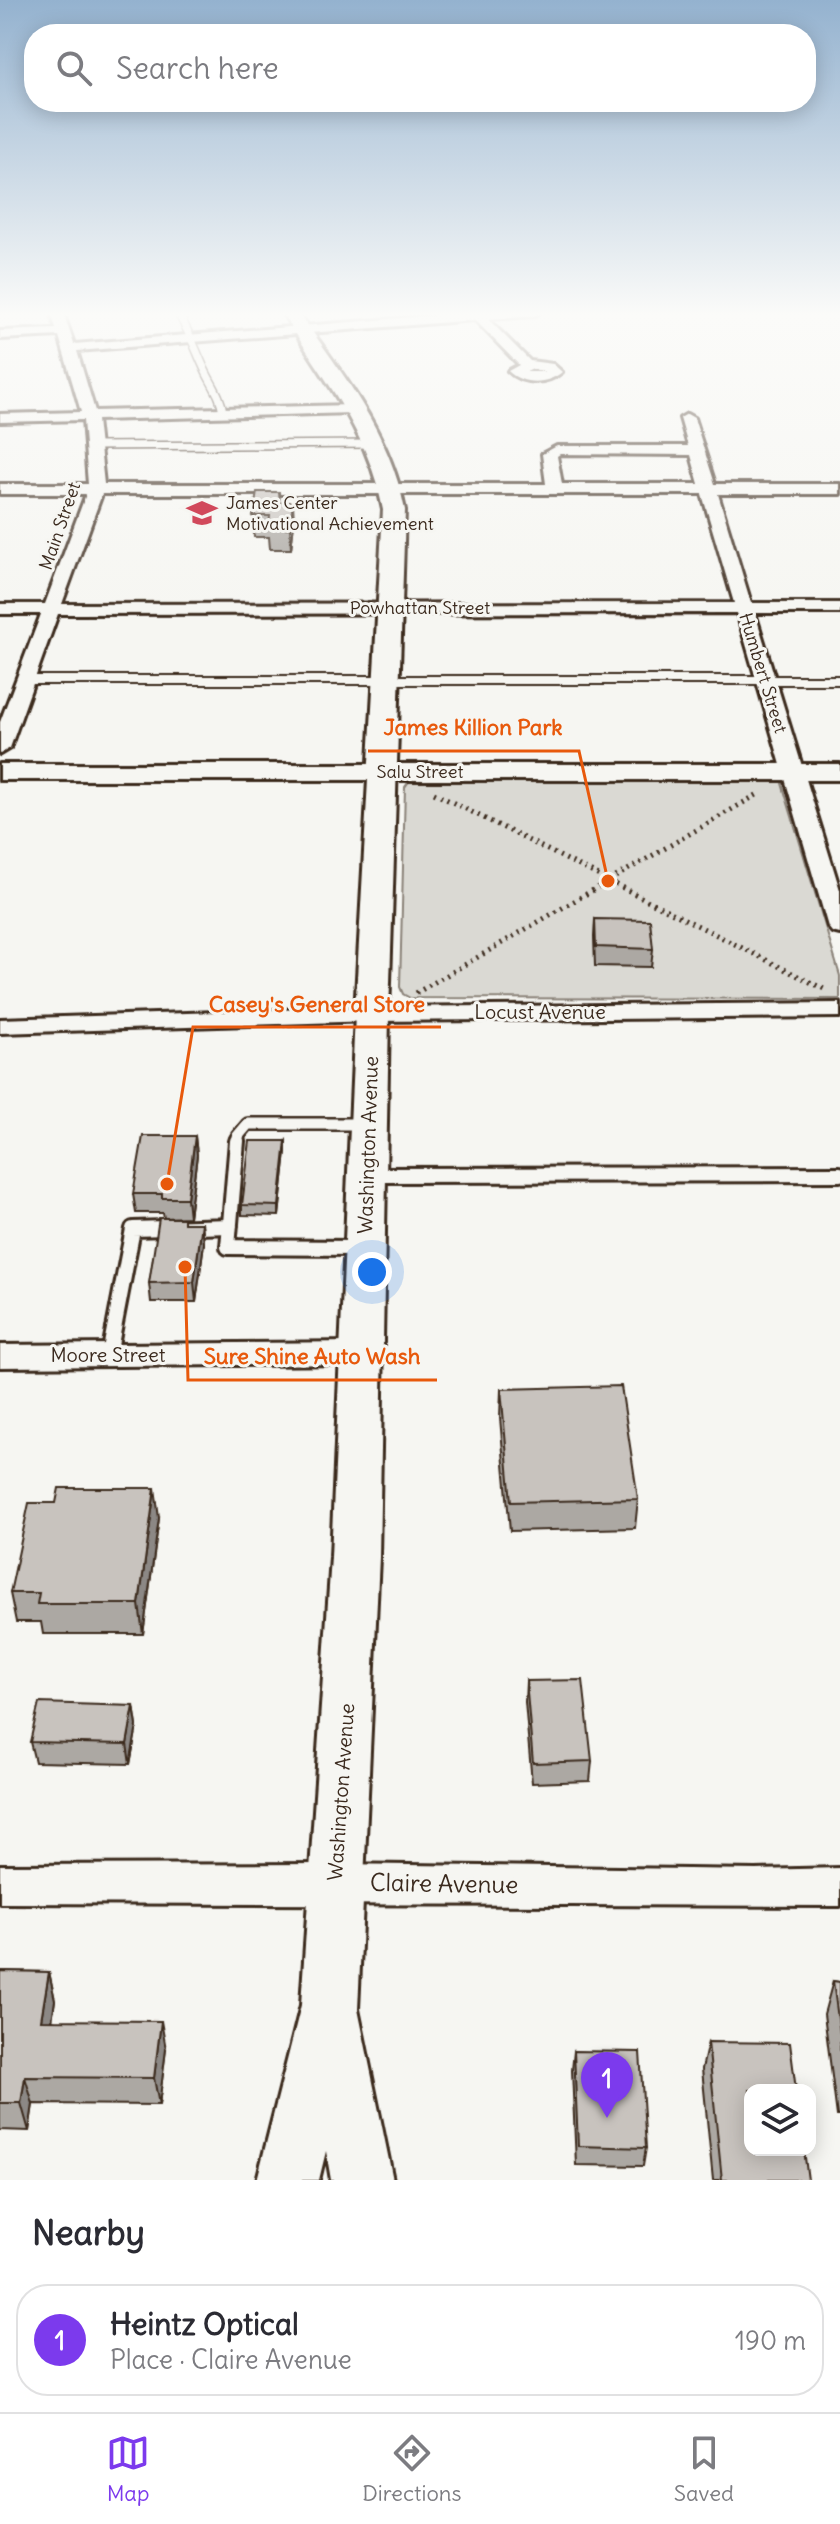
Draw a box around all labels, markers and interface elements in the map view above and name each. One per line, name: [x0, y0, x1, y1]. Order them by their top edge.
search box: [24, 24, 816, 112]
icon: search: [52, 46, 96, 90]
text: Search here: [116, 49, 279, 87]
street label: Main Street: [34, 479, 85, 573]
place label: James Center Motivational Achievement: [226, 491, 434, 535]
school or university icon: James Center Motivational Achievement: [185, 496, 219, 530]
street label: Powhattan Street: [350, 596, 490, 619]
street label: Humbert Street: [734, 610, 793, 736]
callout: James Killion Park: [368, 705, 579, 751]
text: James Killion Park: [383, 713, 563, 741]
street label: Salu Street: [376, 760, 464, 783]
callout: Casey's General Store: [193, 981, 441, 1027]
text: Casey's General Store: [209, 990, 425, 1018]
street label: Locust Avenue: [474, 999, 606, 1024]
street label: Washington Avenue: [352, 1056, 383, 1234]
your location: [352, 1252, 392, 1292]
callout: Sure Shine Auto Wash: [188, 1334, 437, 1380]
street label: Moore Street: [50, 1342, 166, 1367]
text: Sure Shine Auto Wash: [204, 1342, 421, 1370]
street label: Washington Avenue: [322, 1702, 359, 1882]
street label: Claire Avenue: [370, 1867, 518, 1899]
pin: 1: [581, 2052, 633, 2118]
map controls: [744, 2084, 816, 2156]
button: layers: [744, 2084, 816, 2156]
text: Nearby: [32, 2211, 145, 2254]
text: Heintz Optical: [110, 2305, 299, 2343]
text: 1: [55, 2324, 65, 2357]
text: 190 m: [735, 2324, 806, 2357]
text: Place · Claire Avenue: [110, 2343, 352, 2376]
tab: Map: [106, 2431, 150, 2507]
tab: Directions: [362, 2431, 462, 2507]
tab: Saved: [674, 2431, 734, 2507]

